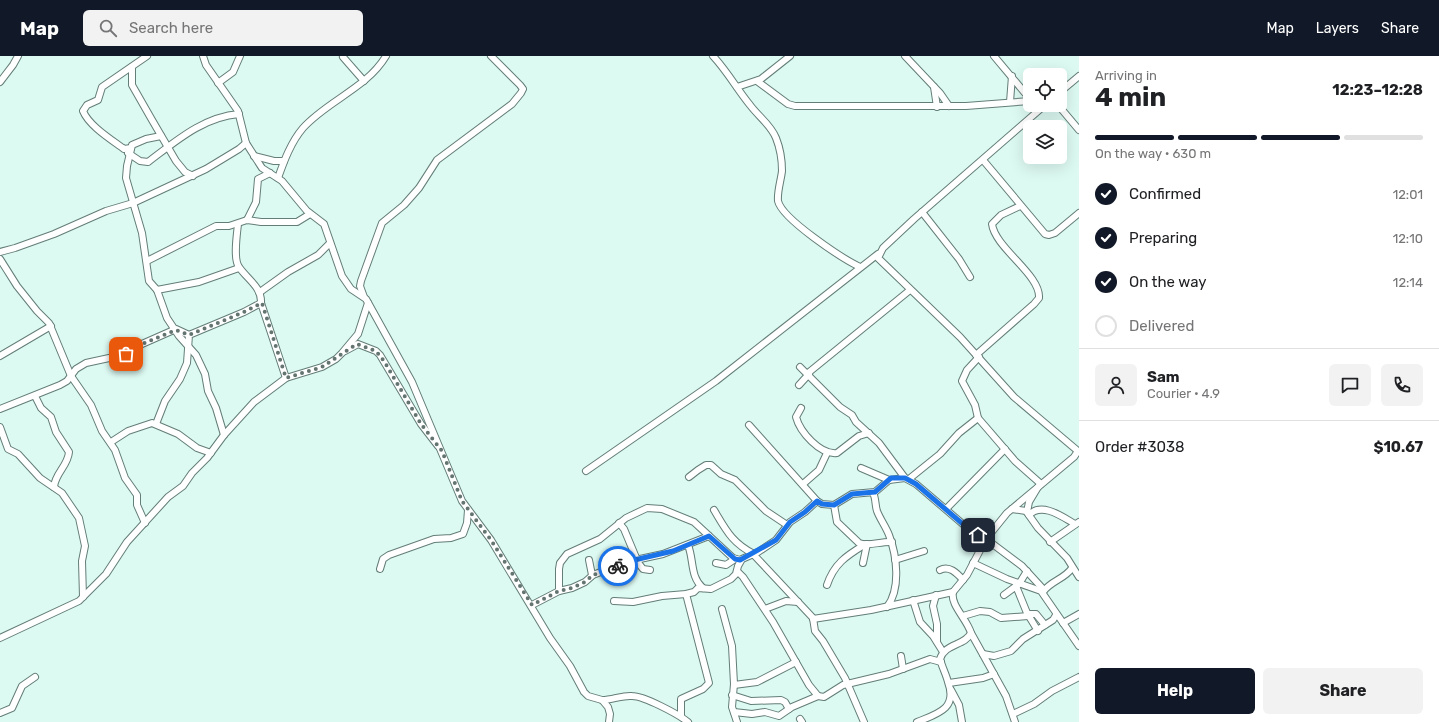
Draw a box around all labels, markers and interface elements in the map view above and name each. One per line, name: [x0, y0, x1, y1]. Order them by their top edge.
search box: [83, 10, 363, 46]
text: Map: [20, 17, 59, 40]
icon: search: [97, 17, 119, 39]
text: Search here: [129, 19, 213, 37]
text: Map: [1267, 20, 1294, 37]
text: Layers: [1316, 20, 1359, 37]
text: Share: [1381, 20, 1419, 37]
map controls: [1023, 68, 1067, 164]
button: locate: [1023, 68, 1067, 112]
text: Arriving in: [1095, 68, 1157, 83]
text: 12:23–12:28: [1332, 81, 1423, 99]
text: 4 min: [1095, 82, 1166, 113]
button: layers: [1023, 120, 1067, 164]
text: On the way · 630 m: [1095, 146, 1211, 161]
icon: check: [1095, 183, 1117, 205]
text: Confirmed: [1129, 185, 1201, 203]
text: 12:01: [1393, 187, 1423, 202]
icon: check: [1095, 227, 1117, 249]
text: Preparing: [1129, 229, 1197, 247]
text: 12:10: [1393, 231, 1423, 246]
icon: check: [1095, 271, 1117, 293]
text: On the way: [1129, 273, 1207, 291]
text: 12:14: [1393, 275, 1423, 290]
text: Delivered: [1129, 317, 1194, 335]
pin: [109, 337, 143, 371]
icon: bag: [115, 343, 137, 365]
button: person: [1095, 364, 1137, 406]
button: chat: [1329, 364, 1371, 406]
button: phone: [1381, 364, 1423, 406]
text: Sam: [1147, 368, 1180, 386]
text: Courier · 4.9: [1147, 386, 1220, 401]
text: Order #3038: [1095, 438, 1185, 456]
text: $10.67: [1373, 438, 1423, 456]
pin: [961, 518, 995, 552]
icon: home: [967, 524, 989, 546]
courier: [598, 546, 638, 586]
icon: bike: [607, 555, 629, 577]
button: Help: [1095, 668, 1255, 714]
button: Share: [1263, 668, 1423, 714]

